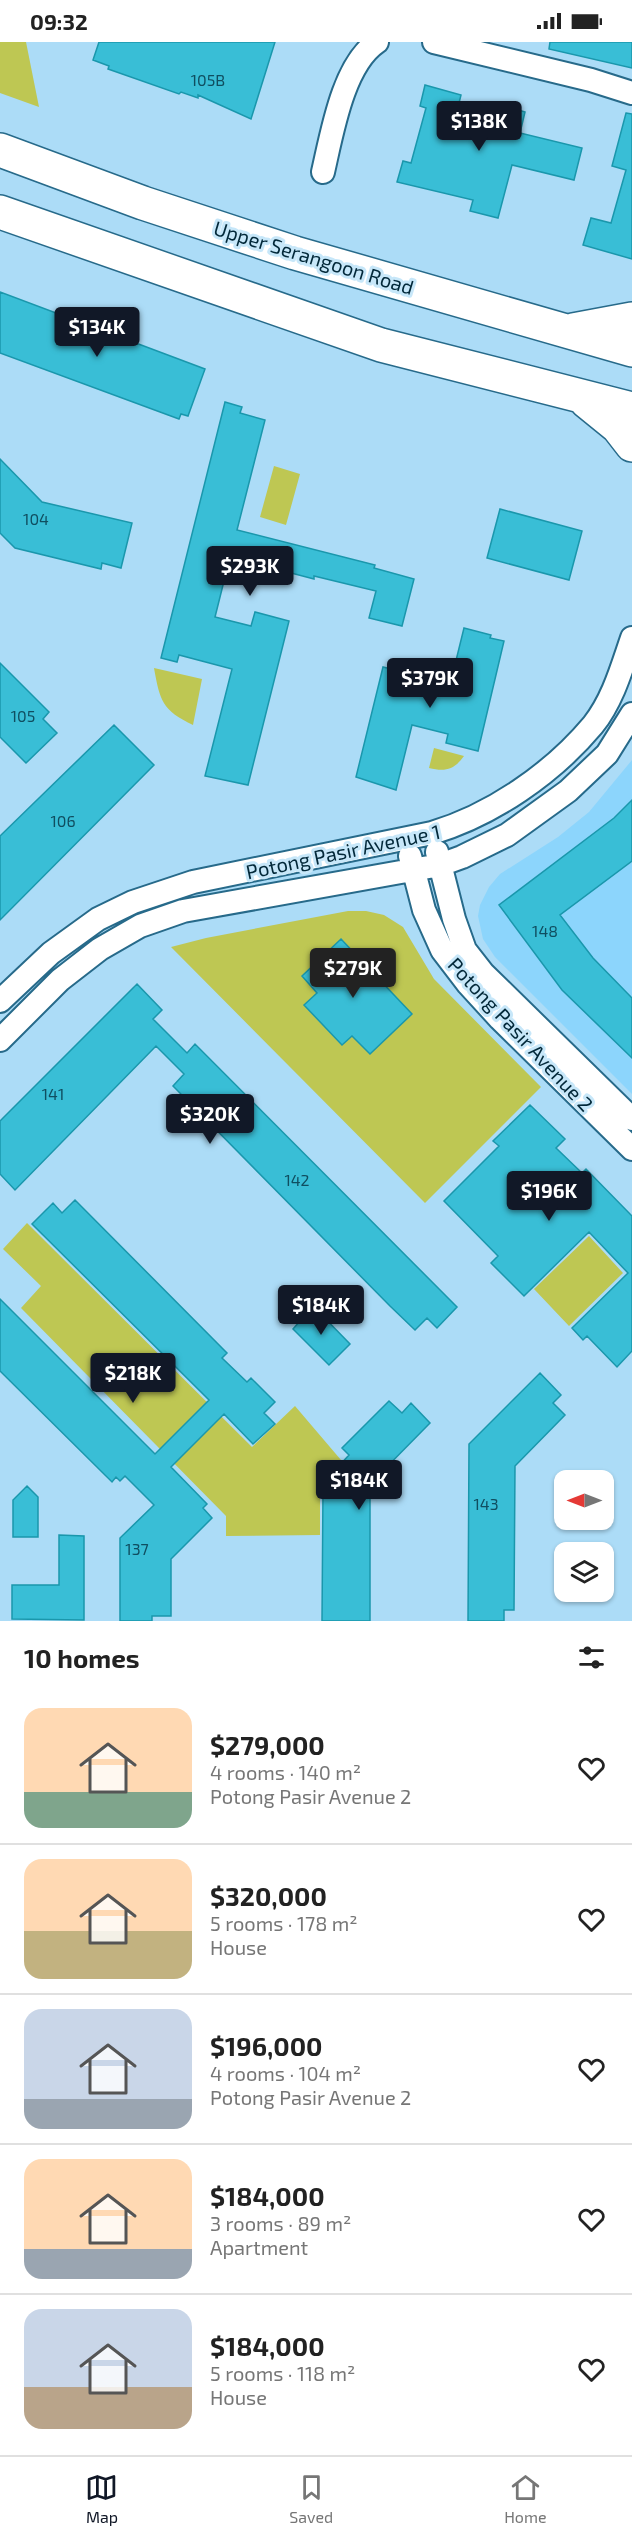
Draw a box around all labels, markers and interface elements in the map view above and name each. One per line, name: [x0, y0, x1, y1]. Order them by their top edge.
text: 09:32: [30, 8, 88, 34]
house number: 105B: [191, 70, 225, 89]
pin: $138K: [437, 101, 521, 152]
text: $138K: [451, 108, 507, 132]
street label: Upper Serangoon Road: [211, 215, 417, 299]
pin: $134K: [55, 307, 139, 358]
text: $134K: [69, 314, 126, 338]
house number: 104: [23, 509, 49, 528]
pin: $293K: [208, 546, 292, 597]
text: $293K: [220, 553, 280, 577]
pin: $379K: [388, 658, 472, 709]
text: $379K: [401, 665, 459, 689]
house number: 105: [11, 706, 35, 725]
house number: 106: [50, 811, 76, 830]
street label: Potong Pasir Avenue 1: [244, 819, 442, 883]
house number: 148: [532, 921, 558, 940]
pin: $279K: [311, 948, 395, 999]
street label: Potong Pasir Avenue 2: [444, 952, 598, 1116]
text: $279K: [324, 955, 382, 979]
house number: 141: [42, 1084, 64, 1103]
pin: $320K: [168, 1094, 252, 1145]
text: $320K: [180, 1101, 240, 1125]
house number: 142: [284, 1170, 310, 1189]
pin: $196K: [507, 1171, 591, 1222]
text: $196K: [521, 1178, 577, 1202]
pin: $184K: [279, 1285, 363, 1336]
text: $184K: [292, 1292, 350, 1316]
pin: $218K: [91, 1353, 175, 1404]
text: $218K: [105, 1360, 162, 1384]
pin: $184K: [317, 1460, 401, 1511]
text: $184K: [330, 1467, 388, 1491]
north arrow: [554, 1470, 614, 1530]
map controls: [554, 1470, 614, 1602]
house number: 143: [473, 1494, 499, 1513]
house number: 137: [125, 1539, 149, 1558]
button: layers: [554, 1542, 614, 1602]
icon: filters: [575, 1641, 608, 1674]
text: 10 homes: [24, 1642, 140, 1673]
text: $279,000: [210, 1729, 325, 1760]
icon: home: [72, 1732, 144, 1804]
icon: heart: [575, 1752, 608, 1785]
text: 4 rooms · 140 m²: [210, 1760, 361, 1784]
text: Potong Pasir Avenue 2: [210, 1784, 411, 1808]
text: $320,000: [210, 1880, 327, 1911]
icon: home: [72, 1883, 144, 1955]
icon: heart: [575, 1903, 608, 1936]
text: 5 rooms · 178 m²: [210, 1911, 358, 1935]
text: House: [210, 1935, 267, 1959]
text: $196,000: [210, 2030, 323, 2061]
icon: home: [72, 2033, 144, 2105]
icon: heart: [575, 2053, 608, 2086]
text: 4 rooms · 104 m²: [210, 2061, 361, 2085]
text: Potong Pasir Avenue 2: [210, 2085, 411, 2109]
text: $184,000: [210, 2180, 325, 2211]
icon: home: [72, 2183, 144, 2255]
icon: heart: [575, 2203, 608, 2236]
text: 3 rooms · 89 m²: [210, 2211, 351, 2235]
text: Apartment: [210, 2235, 308, 2259]
text: $184,000: [210, 2330, 325, 2361]
icon: home: [72, 2333, 144, 2405]
icon: heart: [575, 2353, 608, 2386]
text: 5 rooms · 118 m²: [210, 2361, 355, 2385]
text: House: [210, 2385, 267, 2409]
tab: Map: [85, 2471, 118, 2526]
tab: Saved: [289, 2471, 333, 2526]
tab: Home: [504, 2471, 547, 2526]

